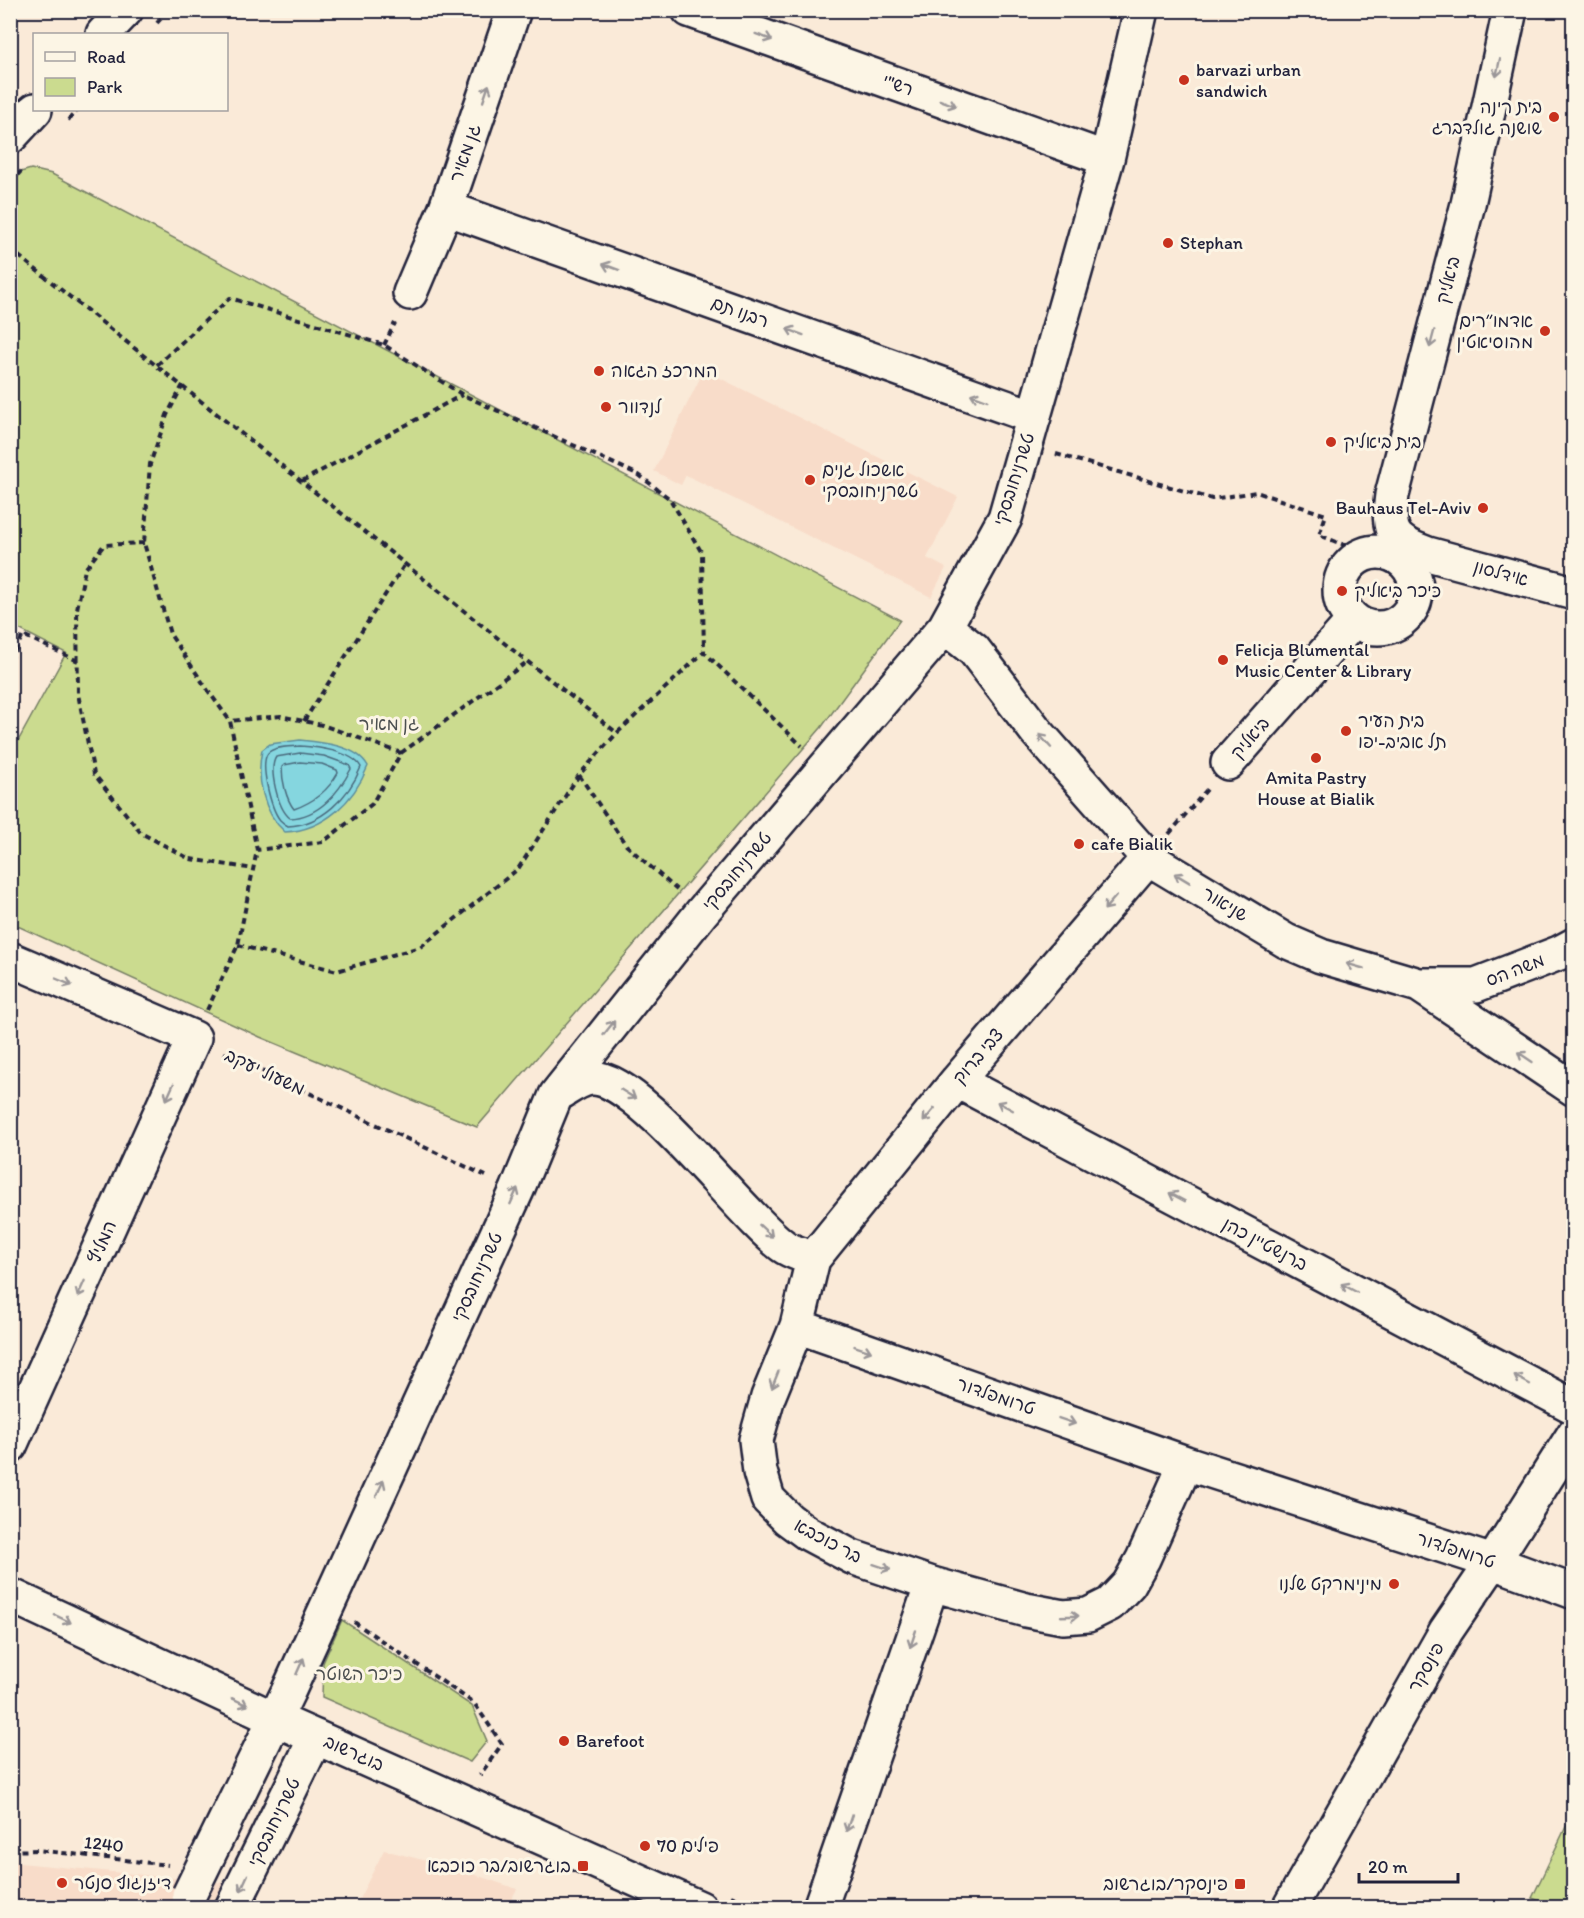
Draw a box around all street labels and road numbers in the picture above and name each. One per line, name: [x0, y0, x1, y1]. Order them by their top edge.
street label: רש"י: [880, 69, 916, 101]
street label: גן מאיר: [445, 121, 485, 185]
street label: ביאליק: [1431, 254, 1465, 306]
street label: רבנו תם: [708, 291, 772, 333]
street label: טשרניחובסקי: [989, 430, 1039, 528]
street label: אידלסון: [1471, 555, 1531, 591]
street label: ביאליק: [1226, 712, 1274, 764]
street label: טשרניחובסקי: [698, 827, 776, 915]
street label: שניאור: [1198, 882, 1252, 926]
street label: משה הס: [1483, 949, 1547, 991]
street label: צבי ברוק: [948, 1024, 1008, 1088]
street label: משעול יעקב: [221, 1044, 309, 1100]
street label: ברנשטיין כהן: [1219, 1212, 1311, 1276]
street label: המליץ: [83, 1217, 121, 1267]
street label: טשרניחובסקי: [447, 1229, 507, 1325]
street label: טרומפלדור: [954, 1372, 1038, 1420]
street label: בר כוכבא: [790, 1514, 866, 1568]
street label: טרומפלדור: [1414, 1527, 1498, 1573]
street label: פינסקר: [1403, 1638, 1449, 1696]
street label: בוגרשוב: [321, 1730, 387, 1776]
street label: טשרניחובסקי: [243, 1774, 305, 1870]
street label: 1240: [83, 1831, 125, 1857]

